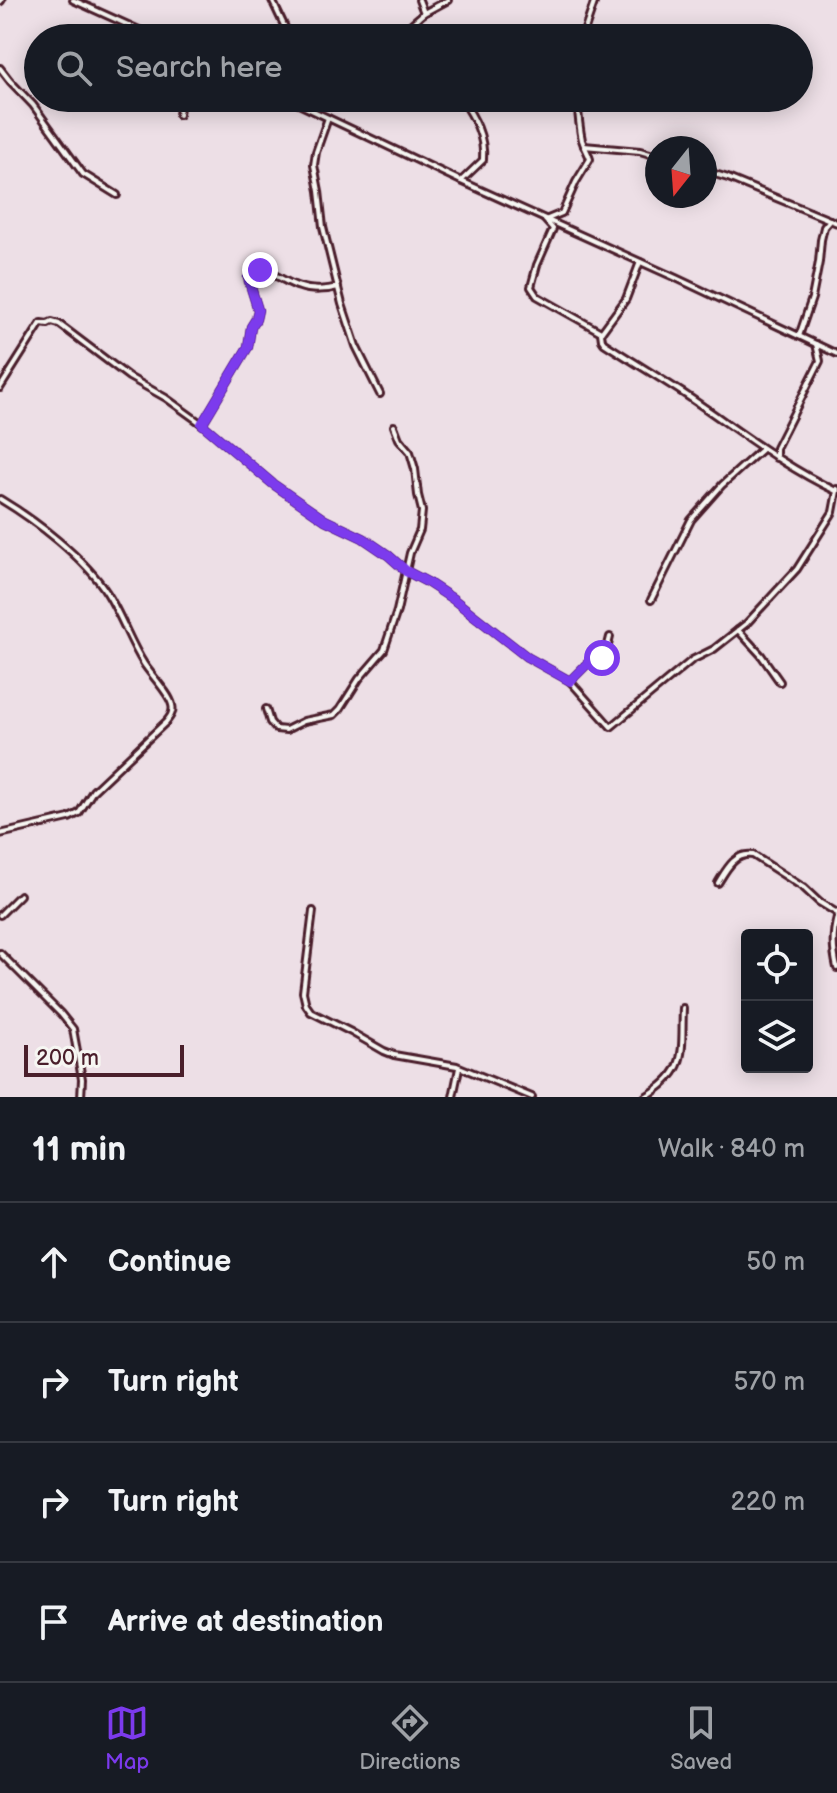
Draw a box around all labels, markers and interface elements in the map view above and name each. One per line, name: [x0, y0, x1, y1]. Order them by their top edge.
search box: [24, 24, 813, 112]
icon: search: [52, 46, 96, 90]
text: Search here: [116, 50, 282, 86]
north arrow: [645, 136, 717, 208]
route end: [242, 252, 278, 288]
route start: [584, 640, 620, 676]
map controls: [741, 929, 813, 1073]
button: locate: [741, 929, 813, 1001]
button: layers: [741, 1001, 813, 1073]
scale bar: [24, 1041, 184, 1077]
text: 200 m: [36, 1045, 99, 1072]
text: 11 min: [32, 1129, 126, 1170]
text: Walk · 840 m: [658, 1134, 805, 1165]
icon: ahead: [32, 1240, 76, 1284]
text: Continue: [108, 1244, 231, 1280]
text: 50 m: [746, 1247, 805, 1278]
icon: right: [32, 1360, 76, 1404]
text: Turn right: [108, 1364, 239, 1400]
text: 570 m: [734, 1367, 805, 1398]
icon: right: [32, 1480, 76, 1524]
text: Turn right: [108, 1484, 239, 1520]
text: 220 m: [731, 1487, 805, 1518]
icon: arrive: [32, 1600, 76, 1644]
text: Arrive at destination: [108, 1604, 384, 1640]
tab: Map: [105, 1701, 149, 1776]
tab: Directions: [359, 1701, 460, 1776]
tab: Saved: [670, 1701, 732, 1776]

